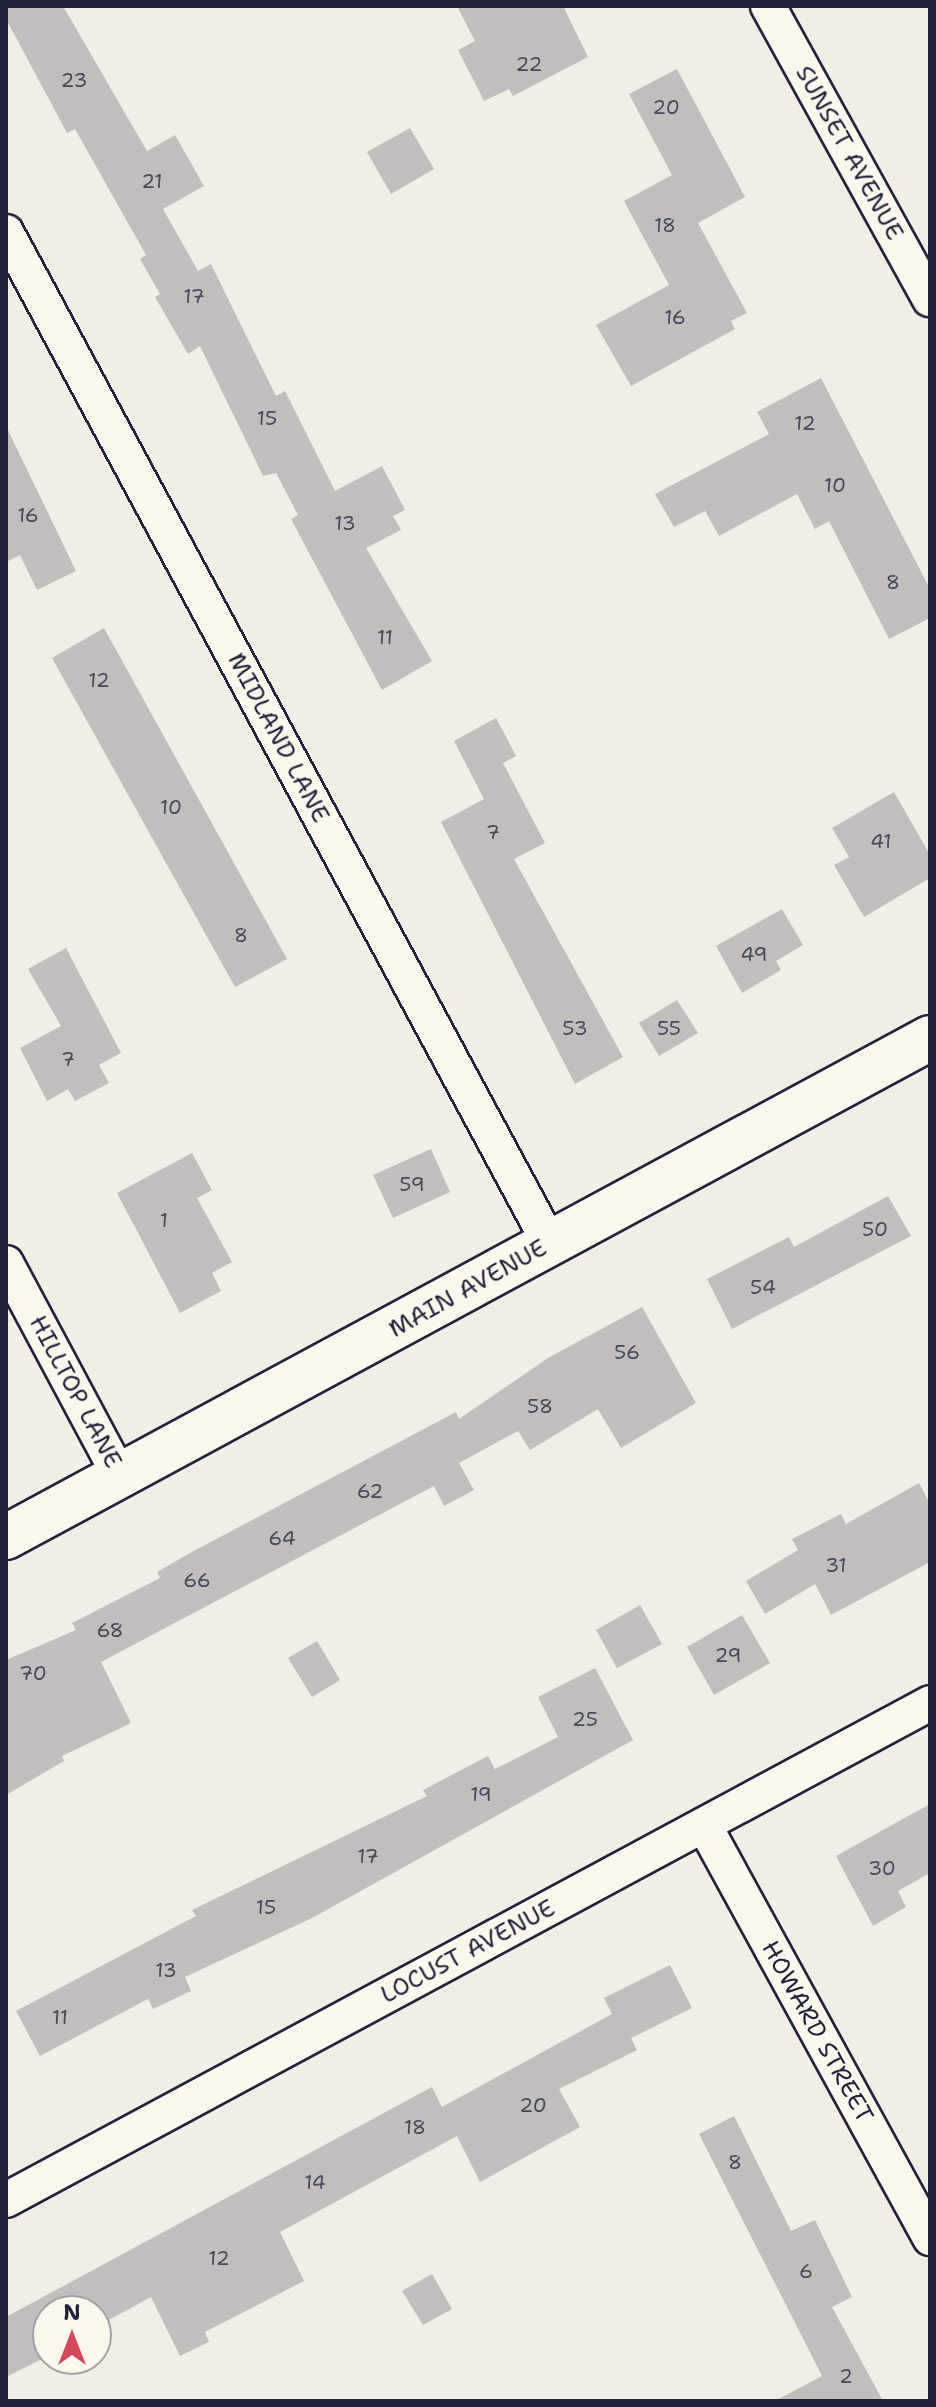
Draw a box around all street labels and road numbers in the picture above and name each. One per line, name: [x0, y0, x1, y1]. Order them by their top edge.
street label: SUNSET AVENUE: [789, 61, 909, 245]
street label: MIDLAND LANE: [221, 648, 335, 828]
street label: MAIN AVENUE: [384, 1234, 552, 1344]
street label: HILLTOP LANE: [23, 1311, 127, 1473]
street label: LOCUST AVENUE: [376, 1894, 560, 2010]
street label: HOWARD STREET: [755, 1936, 879, 2128]

